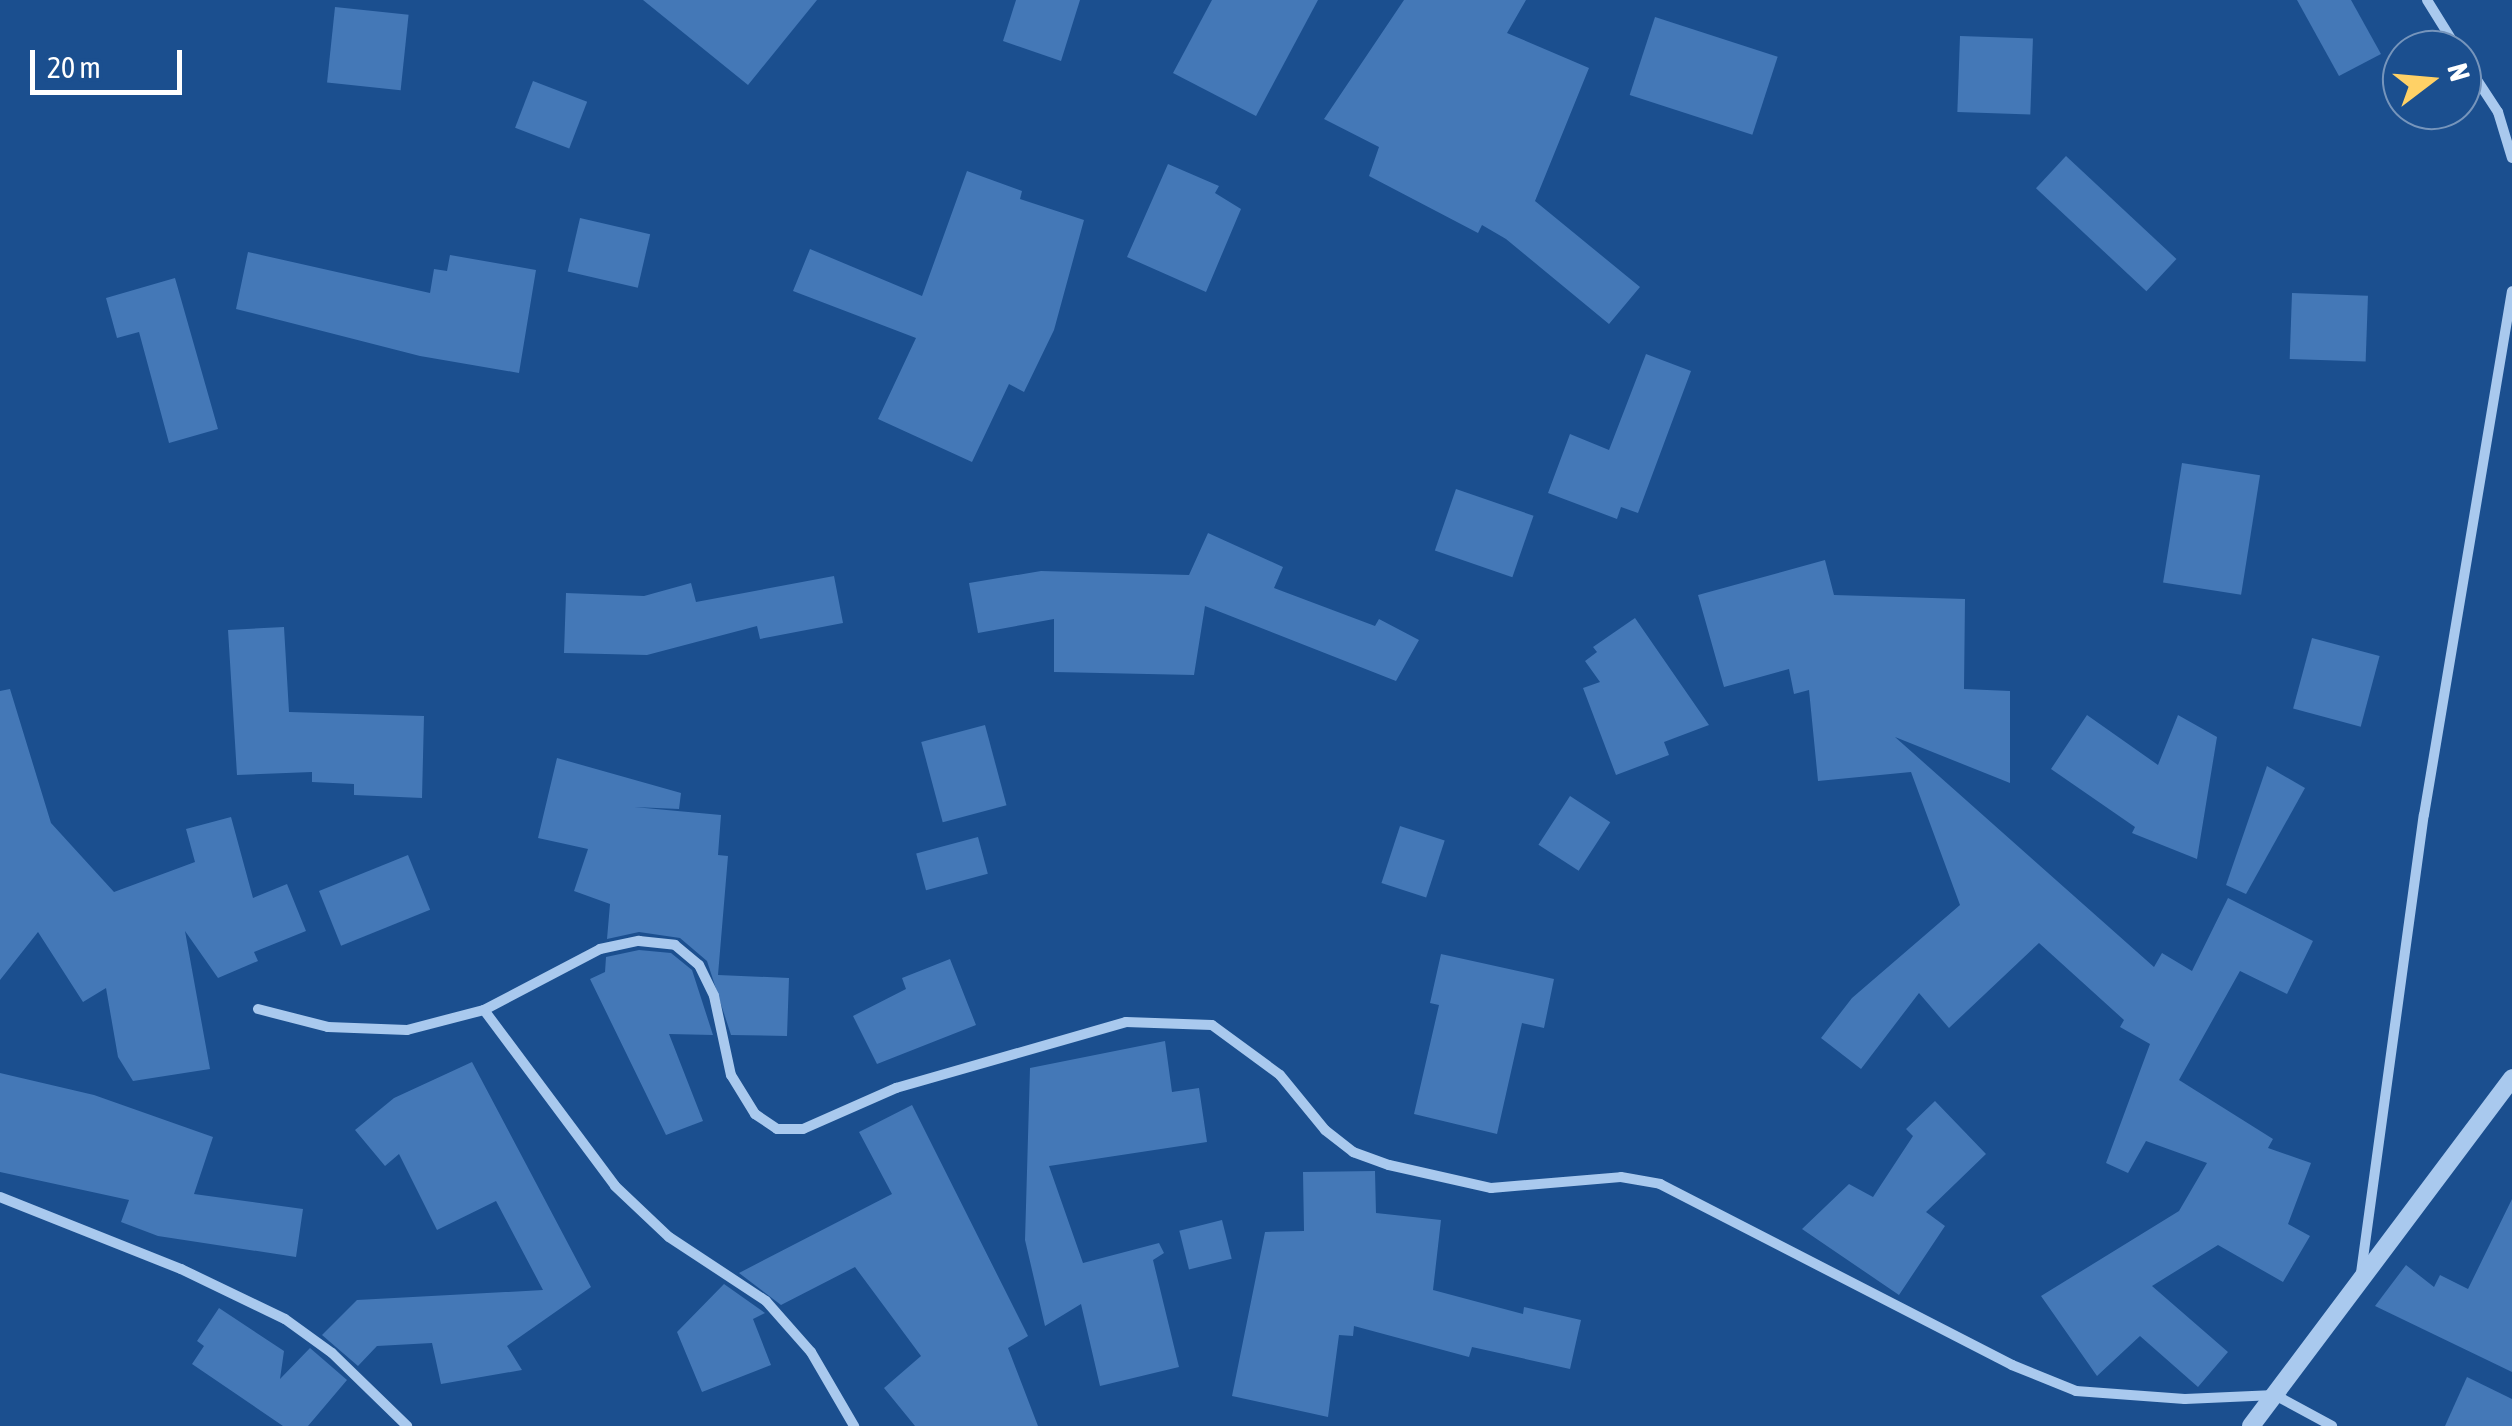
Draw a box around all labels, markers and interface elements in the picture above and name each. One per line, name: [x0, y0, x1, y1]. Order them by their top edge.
scale bar: [35, 30, 188, 92]
north arrow: [2382, 30, 2482, 130]
text: 20 m: [47, 50, 101, 84]
text: N: [2441, 60, 2477, 85]

